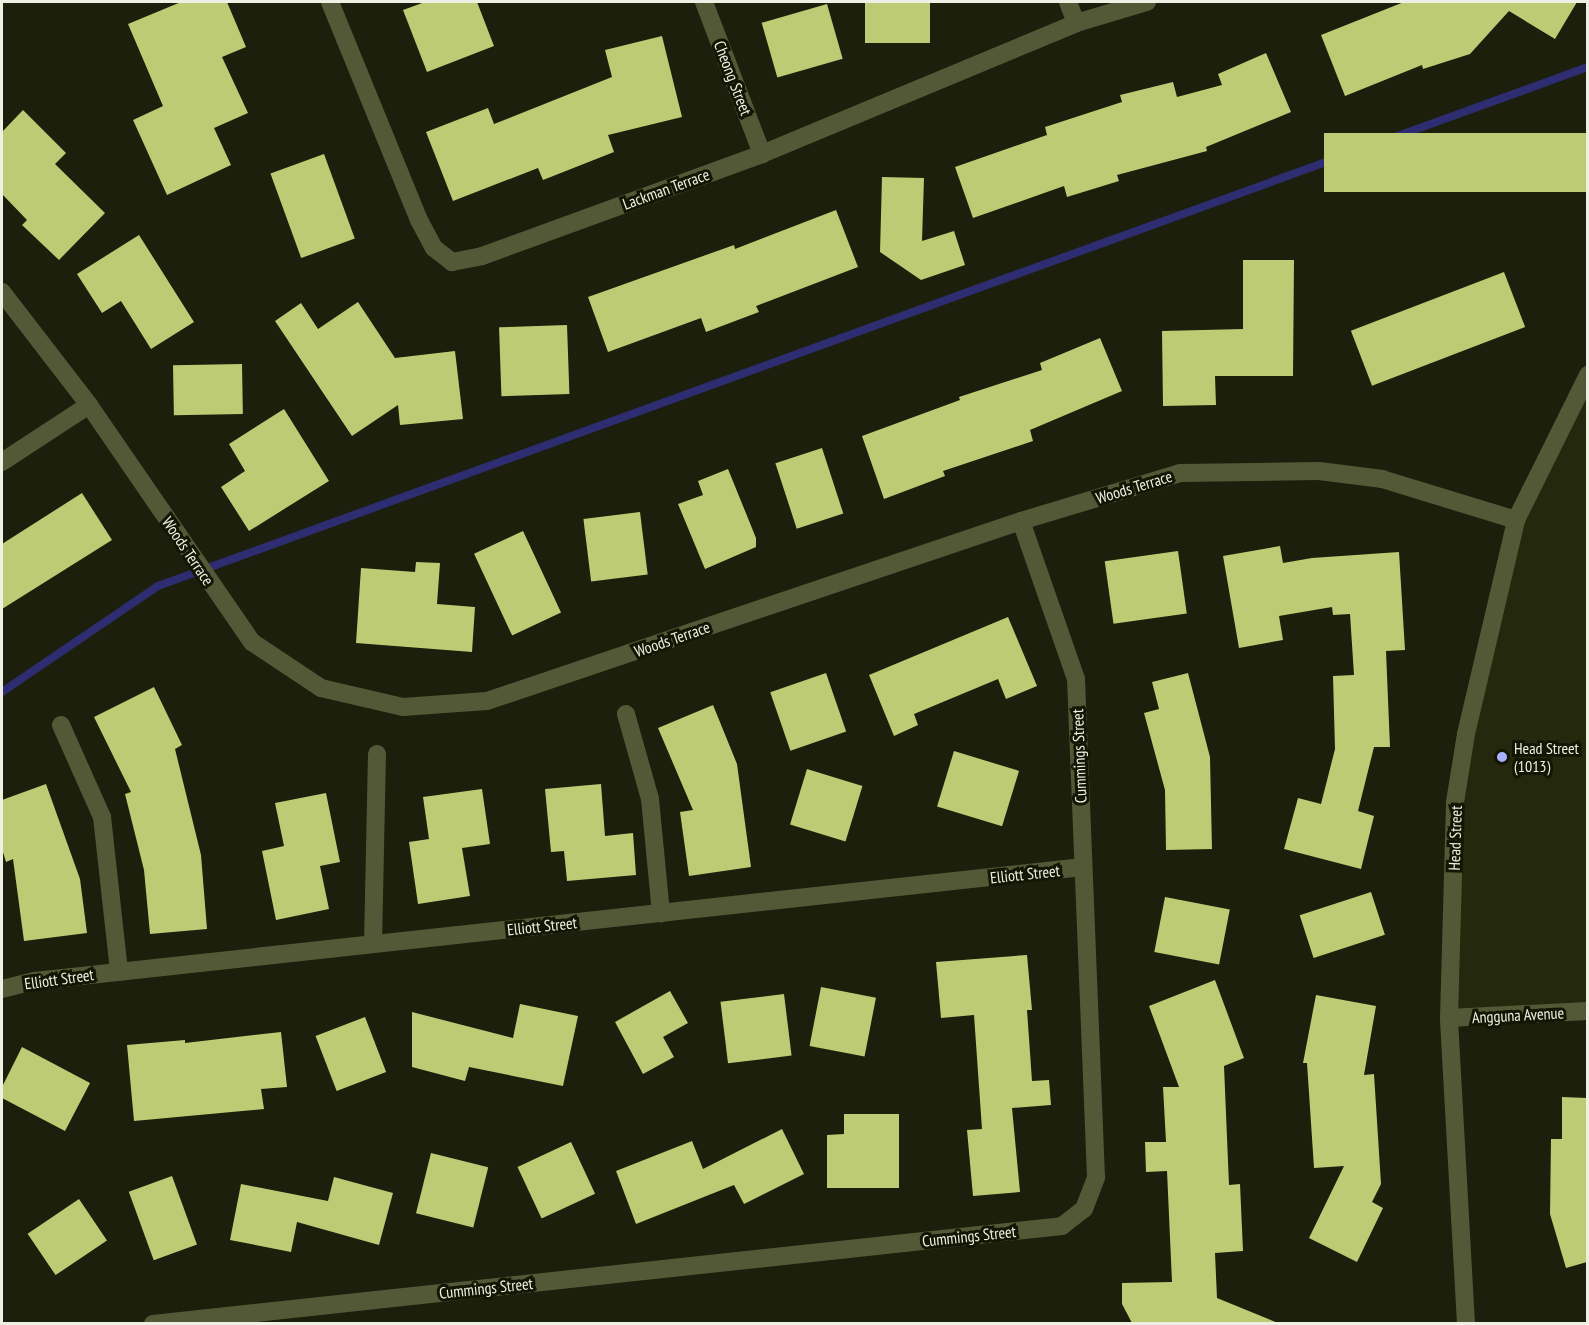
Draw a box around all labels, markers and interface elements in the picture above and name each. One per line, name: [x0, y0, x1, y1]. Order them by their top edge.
street label: Cheong Street: [710, 38, 756, 118]
street label: Lackman Terrace: [620, 164, 712, 214]
street label: Woods Terrace: [1093, 466, 1175, 508]
street label: Woods Terrace: [158, 513, 218, 589]
street label: Woods Terrace: [632, 617, 712, 661]
street label: Cummings Street: [1068, 709, 1090, 803]
place label: Head Street (1013): [1514, 738, 1579, 776]
marker: Head Street (1013): [1495, 750, 1509, 764]
street label: Head Street: [1444, 805, 1466, 871]
street label: Elliott Street: [989, 861, 1061, 887]
street label: Elliott Street: [506, 913, 578, 939]
street label: Elliott Street: [23, 965, 95, 993]
street label: Angguna Avenue: [1471, 1003, 1565, 1027]
street label: Cummings Street: [921, 1222, 1017, 1250]
street label: Cummings Street: [438, 1274, 534, 1302]

